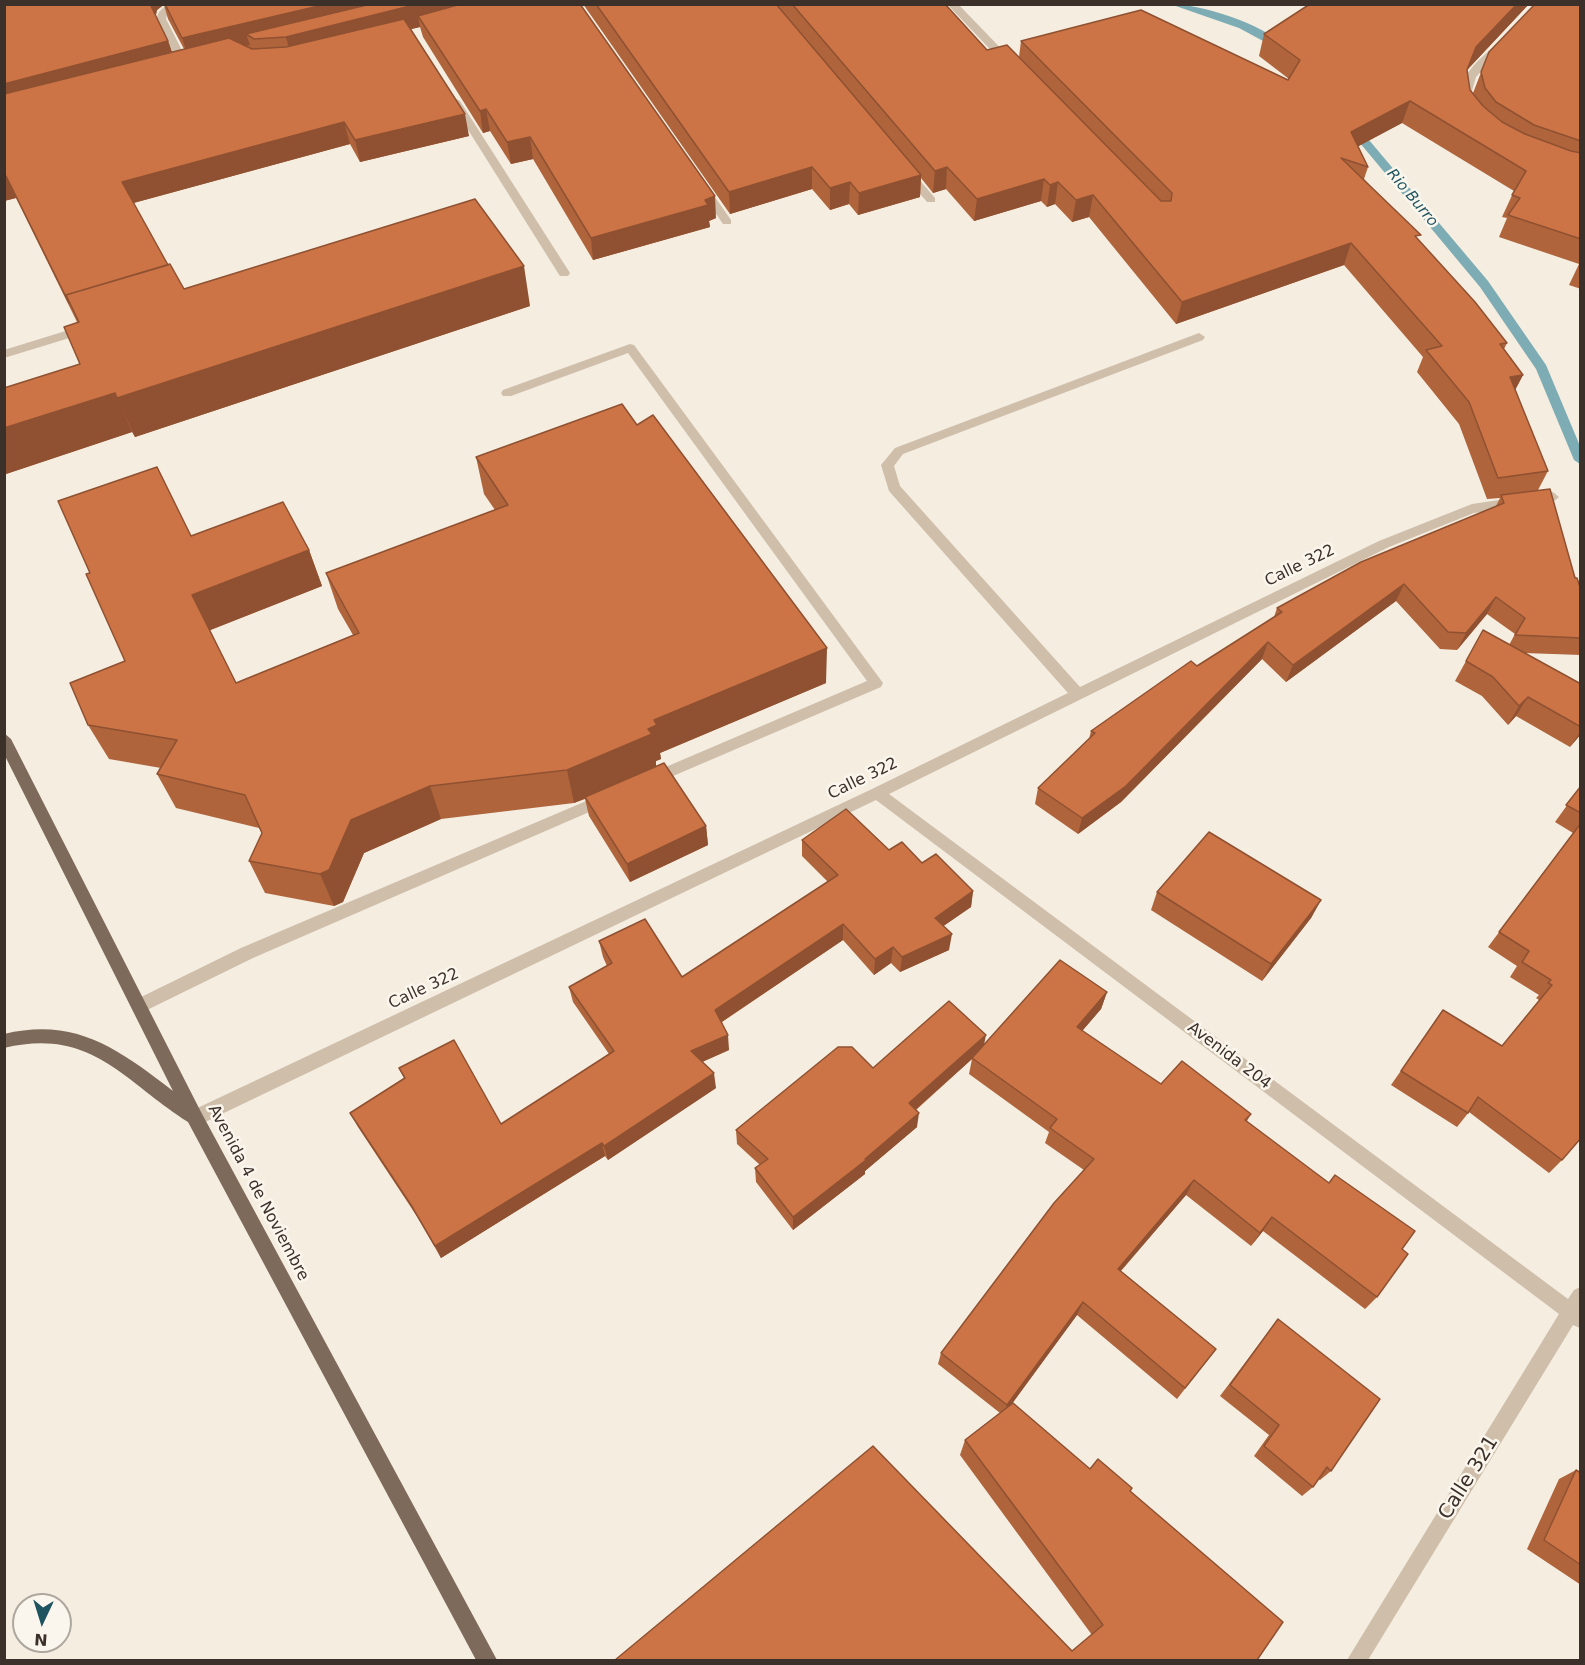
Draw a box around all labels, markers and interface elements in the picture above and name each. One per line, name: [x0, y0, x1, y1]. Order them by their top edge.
water label: Rio Burro: [1383, 165, 1441, 231]
street label: Calle 322: [1262, 541, 1338, 591]
street label: Calle 322: [825, 754, 901, 804]
street label: Calle 322: [386, 964, 462, 1014]
street label: Avenida 204: [1183, 1018, 1275, 1094]
street label: Avenida 4 de Noviembre: [203, 1102, 313, 1284]
street label: Calle 321: [1434, 1432, 1504, 1524]
north arrow: [12, 1593, 72, 1653]
text: N: [34, 1630, 48, 1649]

